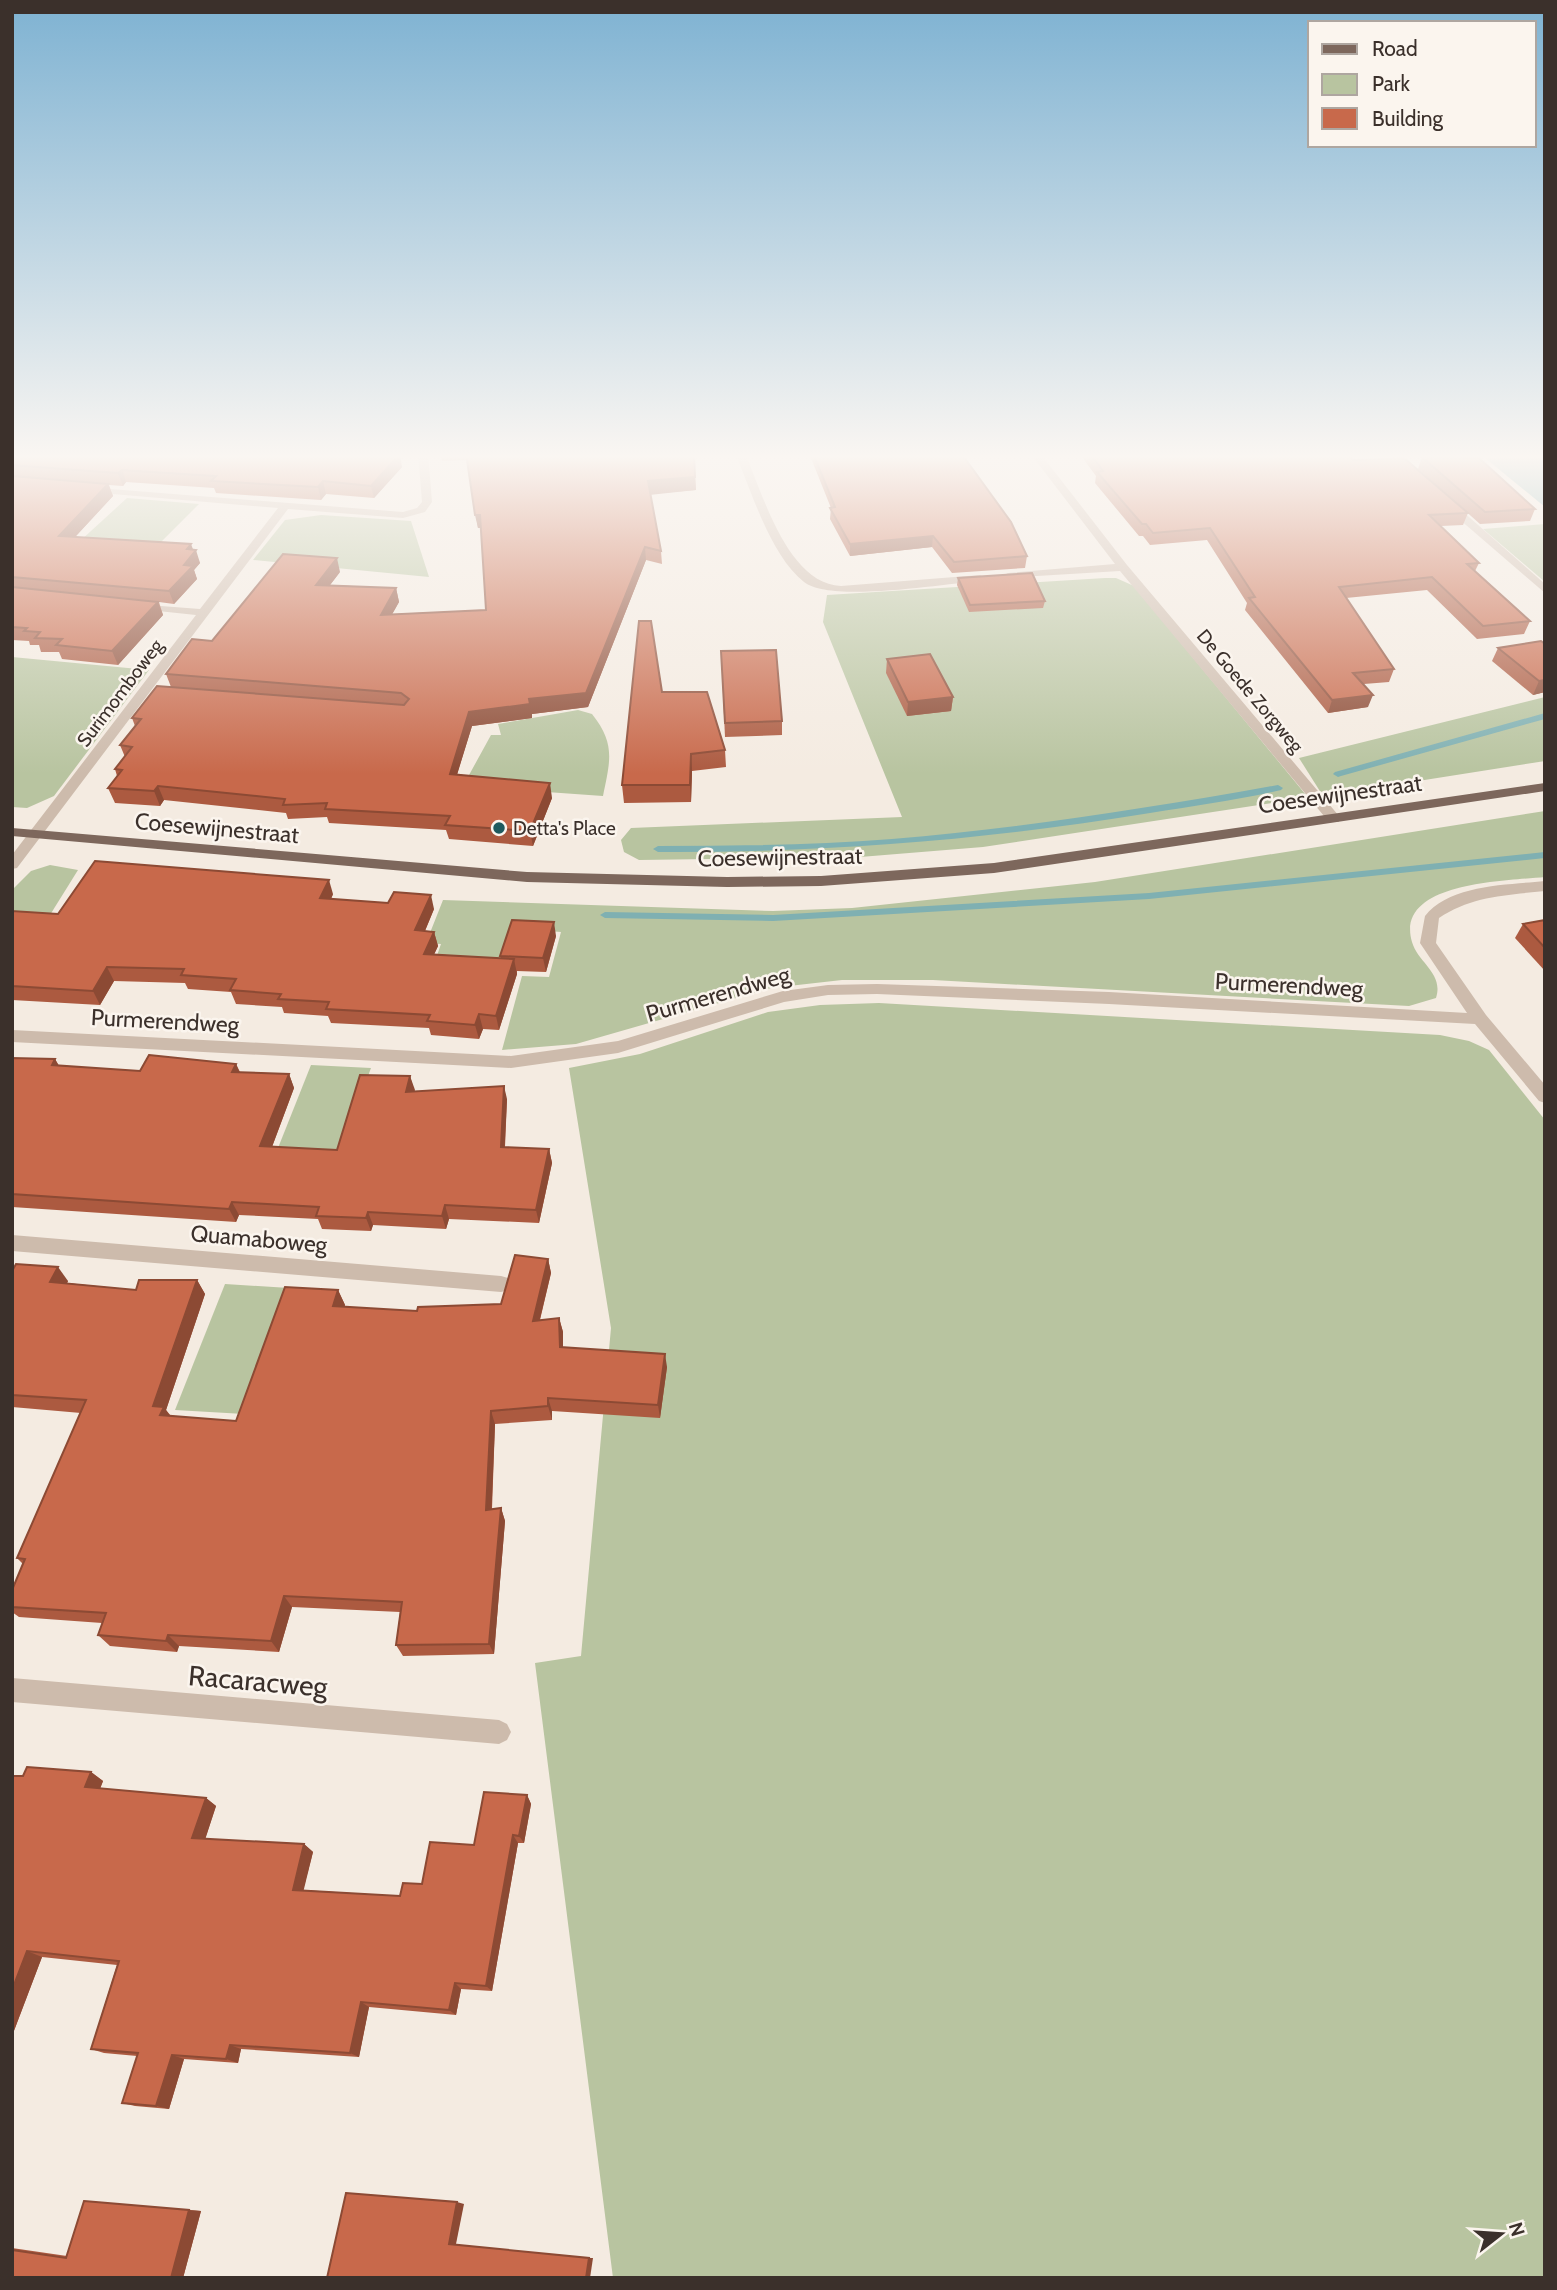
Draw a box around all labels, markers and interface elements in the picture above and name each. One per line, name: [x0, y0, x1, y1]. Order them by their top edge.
legend: [1308, 21, 1536, 147]
text: Road: [1372, 36, 1418, 61]
text: Park: [1372, 71, 1410, 96]
text: Building: [1372, 106, 1444, 131]
street label: De Goede Zorgweg: [1192, 625, 1309, 758]
street label: Surimomboweg: [72, 634, 168, 751]
street label: Coesewijnestraat: [1257, 769, 1424, 819]
street label: Coesewijnestraat: [134, 807, 300, 849]
place label: Detta's Place: [513, 817, 616, 840]
marker: Detta's Place: [491, 820, 507, 836]
street label: Coesewijnestraat: [697, 842, 863, 872]
street label: Purmerendweg: [643, 960, 794, 1028]
street label: Purmerendweg: [1214, 967, 1364, 1003]
street label: Purmerendweg: [90, 1003, 240, 1039]
street label: Quamaboweg: [190, 1219, 329, 1259]
street label: Racaracweg: [187, 1658, 330, 1704]
north arrow: [1466, 2199, 1536, 2269]
text: N: [1504, 2219, 1530, 2239]

